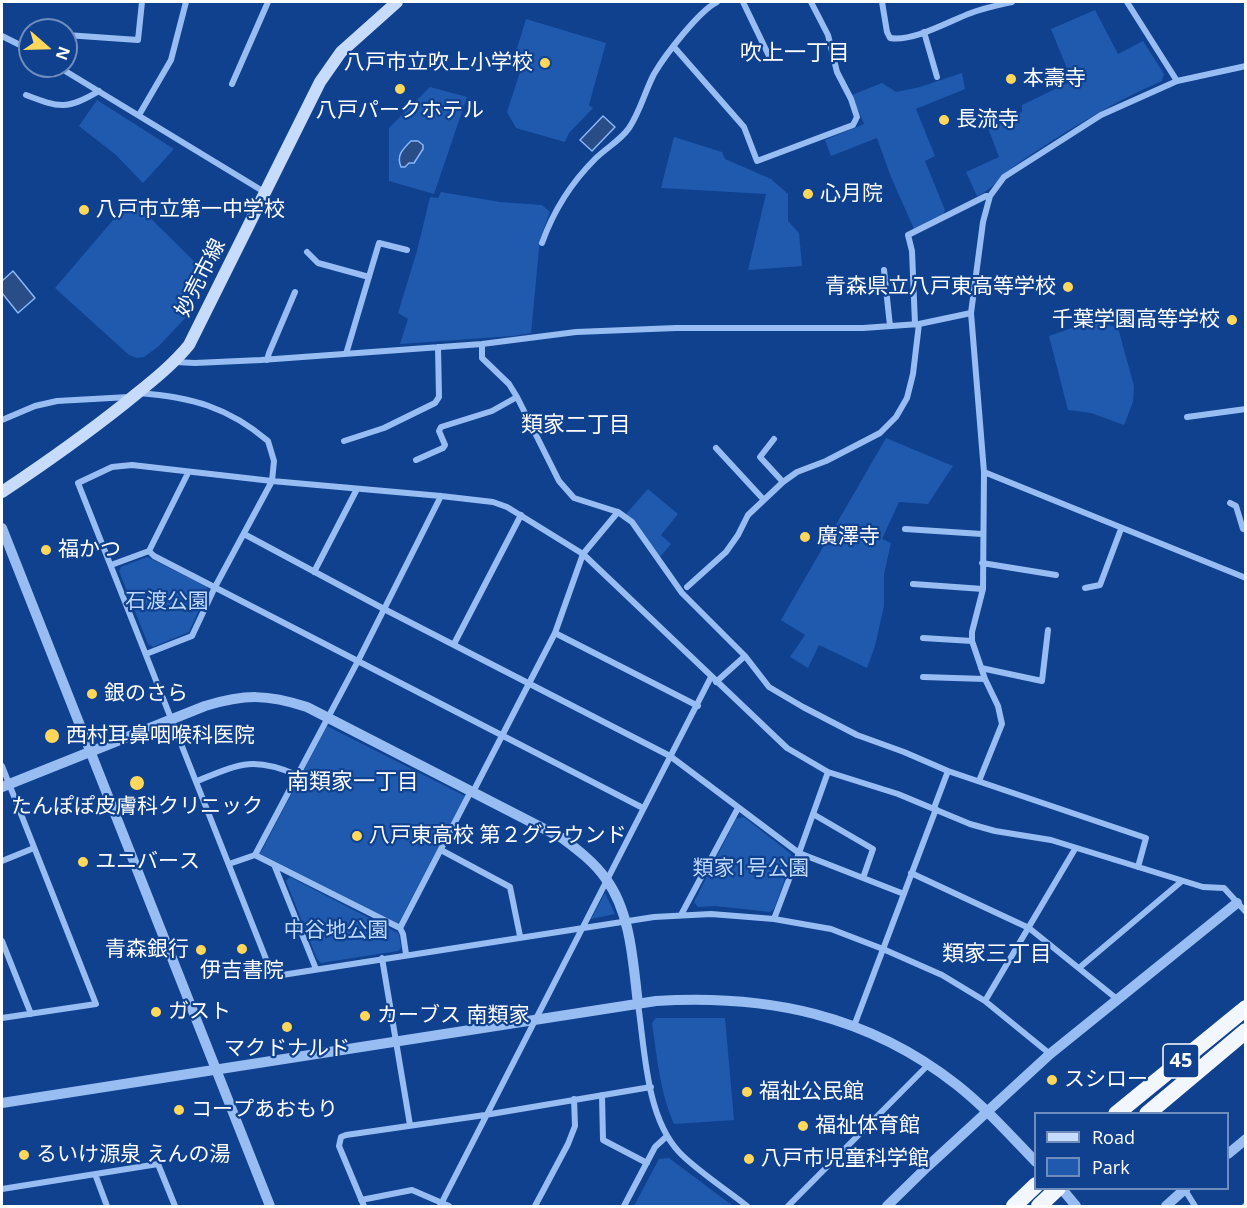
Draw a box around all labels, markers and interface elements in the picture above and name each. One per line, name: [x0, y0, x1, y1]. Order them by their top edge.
north arrow: [18, 18, 78, 78]
district label: 吹上一丁目: [740, 41, 850, 67]
text: N: [50, 44, 76, 63]
place label: 八戸市立吹上小学校: [344, 50, 533, 76]
marker: 八戸市立吹上小学校: [538, 56, 552, 70]
place label: 本壽寺: [1023, 66, 1086, 92]
marker: 本壽寺: [1004, 72, 1018, 86]
marker: 八戸パークホテル: [393, 82, 407, 96]
place label: 八戸パークホテル: [316, 98, 484, 124]
place label: 長流寺: [956, 107, 1019, 133]
marker: 長流寺: [937, 113, 951, 127]
place label: 心月院: [820, 181, 883, 207]
marker: 心月院: [801, 187, 815, 201]
place label: 八戸市立第一中学校: [96, 197, 285, 223]
marker: 八戸市立第一中学校: [77, 203, 91, 217]
street label: 妙売市線: [171, 235, 231, 321]
place label: 青森県立八戸東高等学校: [825, 274, 1056, 300]
marker: 青森県立八戸東高等学校: [1061, 280, 1075, 294]
place label: 千葉学園高等学校: [1052, 307, 1220, 333]
marker: 千葉学園高等学校: [1225, 313, 1239, 327]
district label: 類家二丁目: [521, 413, 631, 439]
place label: 廣澤寺: [817, 524, 880, 550]
marker: 廣澤寺: [798, 530, 812, 544]
place label: 福かつ: [58, 537, 121, 563]
marker: 福かつ: [39, 543, 53, 557]
park label: 石渡公園: [125, 589, 209, 615]
place label: 銀のさら: [104, 681, 188, 707]
marker: 銀のさら: [85, 687, 99, 701]
place label: 西村耳鼻咽喉科医院: [66, 723, 255, 749]
marker: 西村耳鼻咽喉科医院: [43, 727, 61, 745]
district label: 南類家一丁目: [287, 770, 419, 796]
marker: たんぽぽ皮膚科クリニック: [128, 774, 146, 792]
place label: たんぽぽ皮膚科クリニック: [11, 794, 263, 820]
place label: 八戸東高校 第２グラウンド: [369, 823, 626, 849]
marker: 八戸東高校 第２グラウンド: [350, 829, 364, 843]
place label: ユニバース: [95, 849, 200, 875]
marker: ユニバース: [76, 855, 90, 869]
park label: 類家1号公園: [692, 856, 810, 882]
park label: 中谷地公園: [284, 918, 388, 944]
place label: 青森銀行: [105, 937, 189, 963]
marker: 伊吉書院: [235, 942, 249, 956]
district label: 類家三丁目: [942, 942, 1052, 968]
marker: 青森銀行: [194, 943, 208, 957]
place label: 伊吉書院: [200, 958, 284, 984]
place label: ガスト: [168, 999, 231, 1025]
place label: カーブス 南類家: [377, 1003, 529, 1029]
marker: ガスト: [149, 1005, 163, 1019]
marker: カーブス 南類家: [358, 1009, 372, 1023]
marker: マクドナルド: [280, 1020, 294, 1034]
place label: マクドナルド: [224, 1036, 350, 1062]
road number: 45: [1163, 1044, 1199, 1078]
place label: スシロー: [1064, 1067, 1148, 1093]
marker: スシロー: [1045, 1073, 1059, 1087]
place label: 福祉公民館: [759, 1079, 864, 1105]
marker: 福祉公民館: [740, 1085, 754, 1099]
place label: コープあおもり: [191, 1097, 338, 1123]
marker: コープあおもり: [172, 1103, 186, 1117]
legend: [1034, 1112, 1229, 1190]
place label: 福祉体育館: [815, 1113, 920, 1139]
marker: 福祉体育館: [796, 1119, 810, 1133]
text: Road: [1092, 1125, 1135, 1149]
place label: るいけ源泉 えんの湯: [36, 1142, 230, 1168]
place label: 八戸市児童科学館: [761, 1146, 929, 1172]
marker: るいけ源泉 えんの湯: [17, 1148, 31, 1162]
marker: 八戸市児童科学館: [742, 1152, 756, 1166]
text: Park: [1092, 1155, 1130, 1179]

